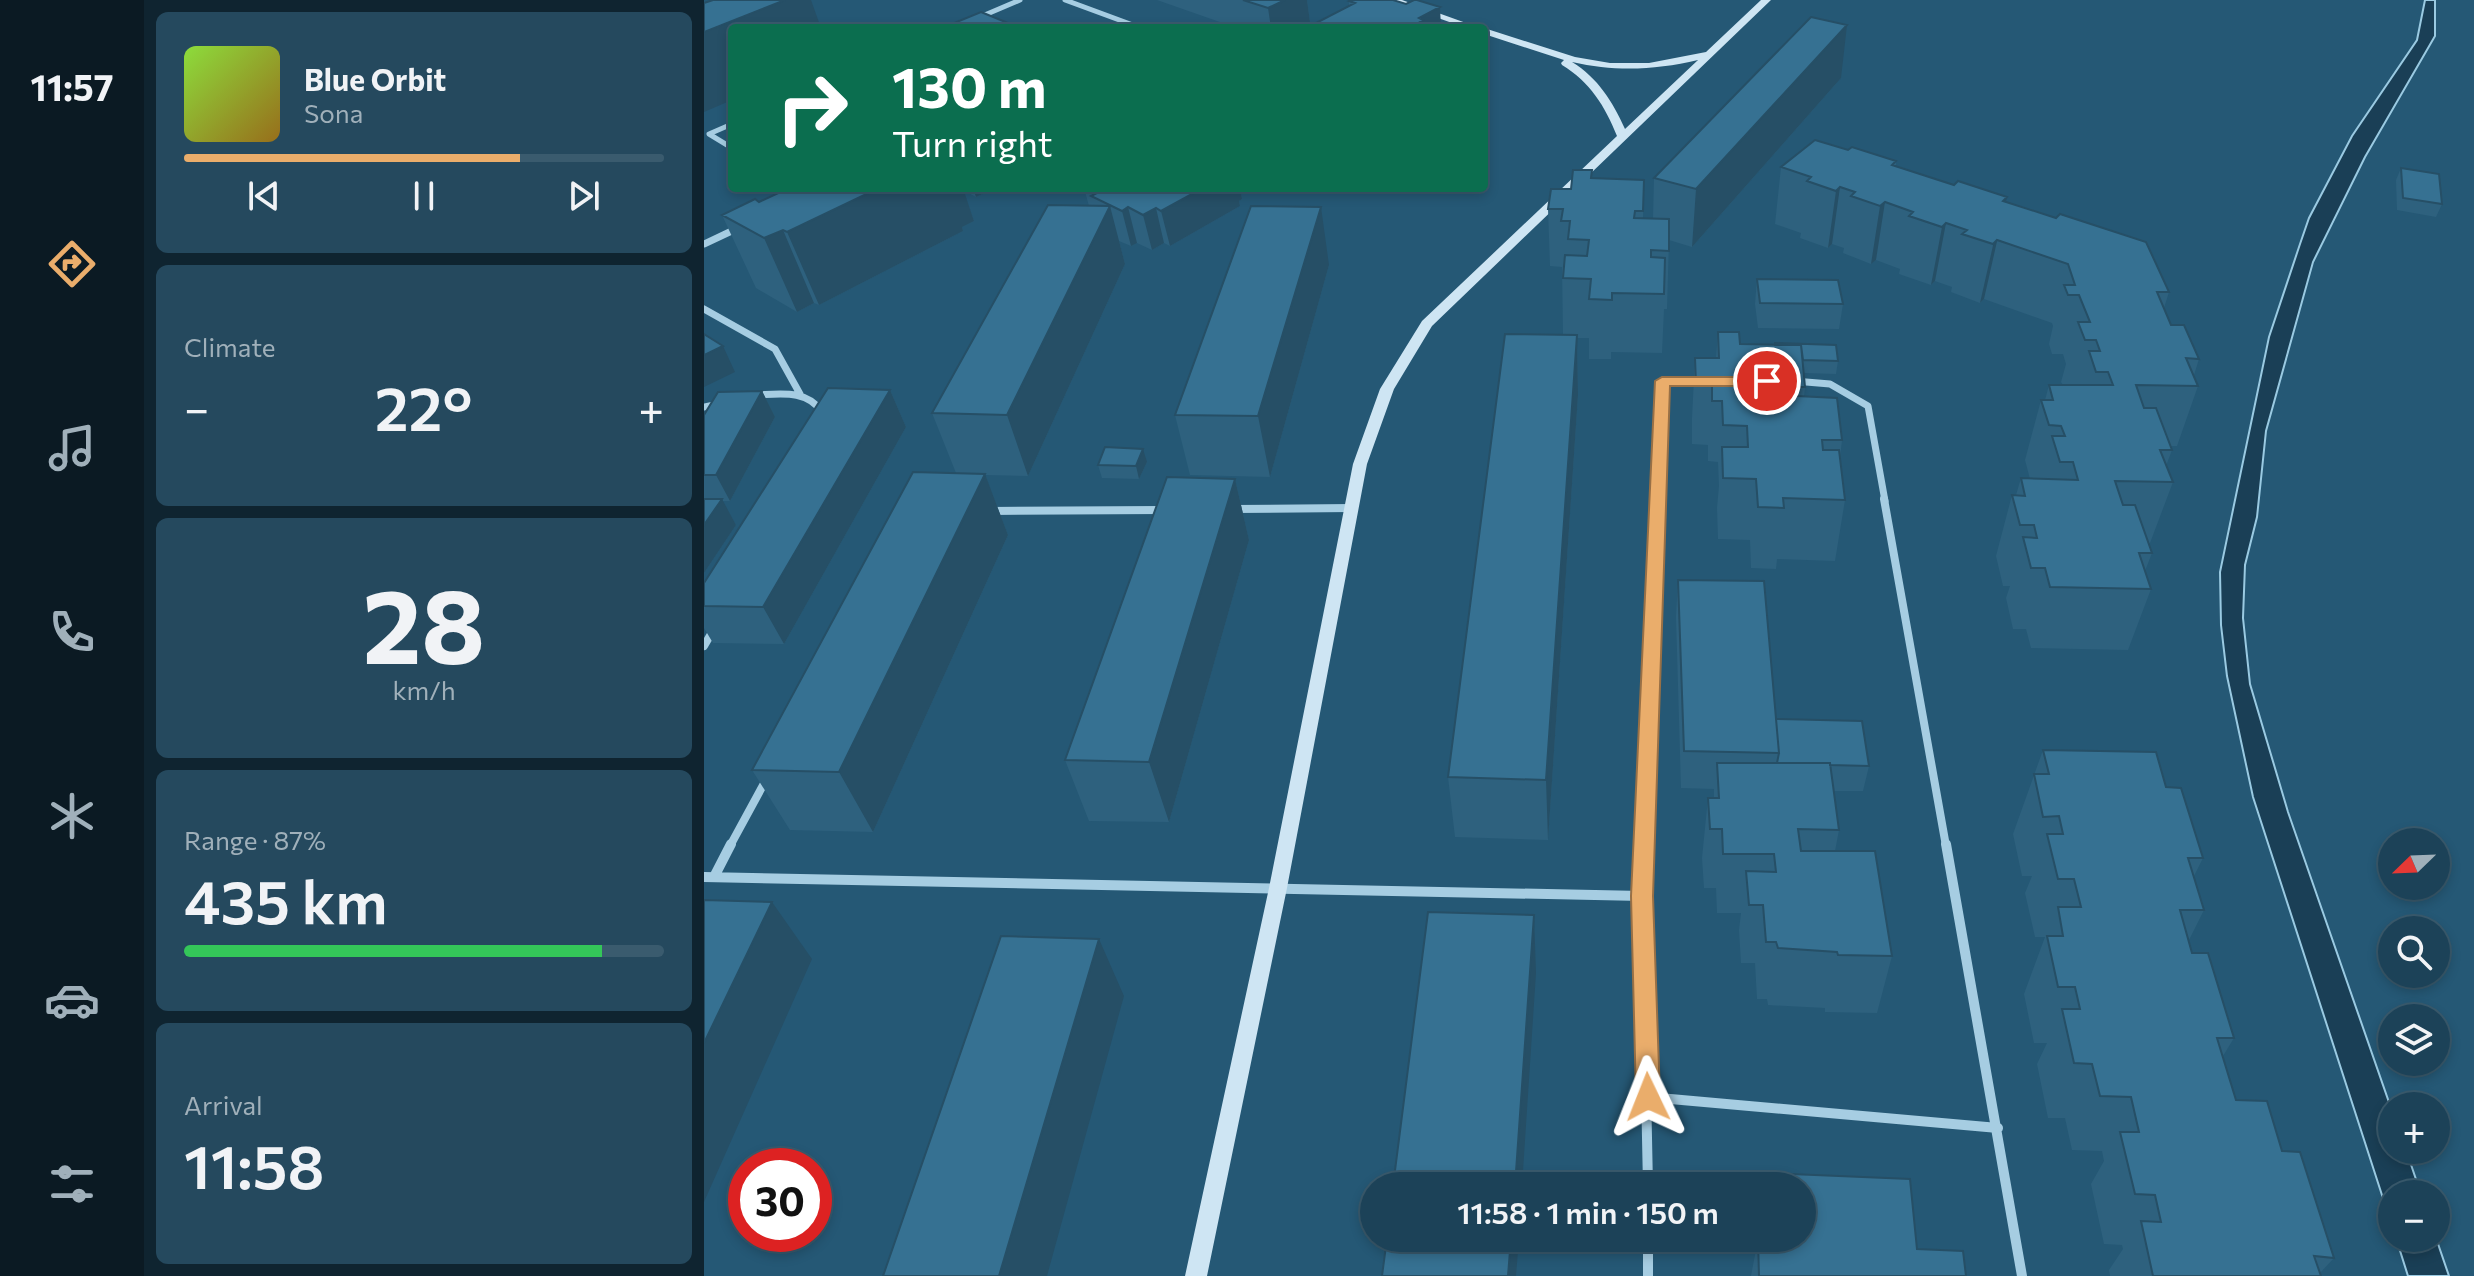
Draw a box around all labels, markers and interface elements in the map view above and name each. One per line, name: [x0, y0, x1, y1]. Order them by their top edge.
text: 130 m: [892, 51, 1047, 120]
icon: right: [760, 56, 864, 160]
text: Blue Orbit: [304, 60, 446, 97]
text: 11:57: [31, 64, 113, 108]
text: Sona: [304, 97, 363, 128]
text: Turn right: [892, 120, 1053, 164]
icon: previous: [242, 174, 286, 218]
icon: pause: [402, 174, 446, 218]
icon: next: [562, 174, 606, 218]
icon: directions: [44, 236, 100, 292]
text: Climate: [184, 331, 276, 362]
pin: [1733, 347, 1801, 415]
icon: arrive: [1745, 359, 1789, 403]
text: 22°: [375, 370, 472, 443]
text: −: [184, 380, 209, 434]
text: +: [638, 380, 664, 434]
icon: music: [44, 420, 100, 476]
text: 28: [363, 558, 485, 685]
icon: phone: [44, 604, 100, 660]
text: km/h: [392, 674, 456, 705]
icon: climate: [44, 788, 100, 844]
text: Range · 87%: [184, 824, 326, 855]
north arrow: [2378, 828, 2450, 900]
map controls: [2378, 828, 2450, 1252]
text: 435 km: [184, 863, 388, 936]
button: search: [2378, 916, 2450, 988]
icon: car: [44, 972, 100, 1028]
button: layers: [2378, 1004, 2450, 1076]
position arrow: [1606, 1055, 1690, 1139]
text: Arrival: [184, 1089, 263, 1120]
button: +: [2378, 1092, 2450, 1164]
text: 11:58: [184, 1128, 324, 1201]
speed limit sign: 30: [728, 1148, 832, 1252]
icon: filters: [44, 1156, 100, 1212]
button: −: [2378, 1180, 2450, 1252]
text: 11:58 · 1 min · 150 m: [1457, 1193, 1719, 1230]

